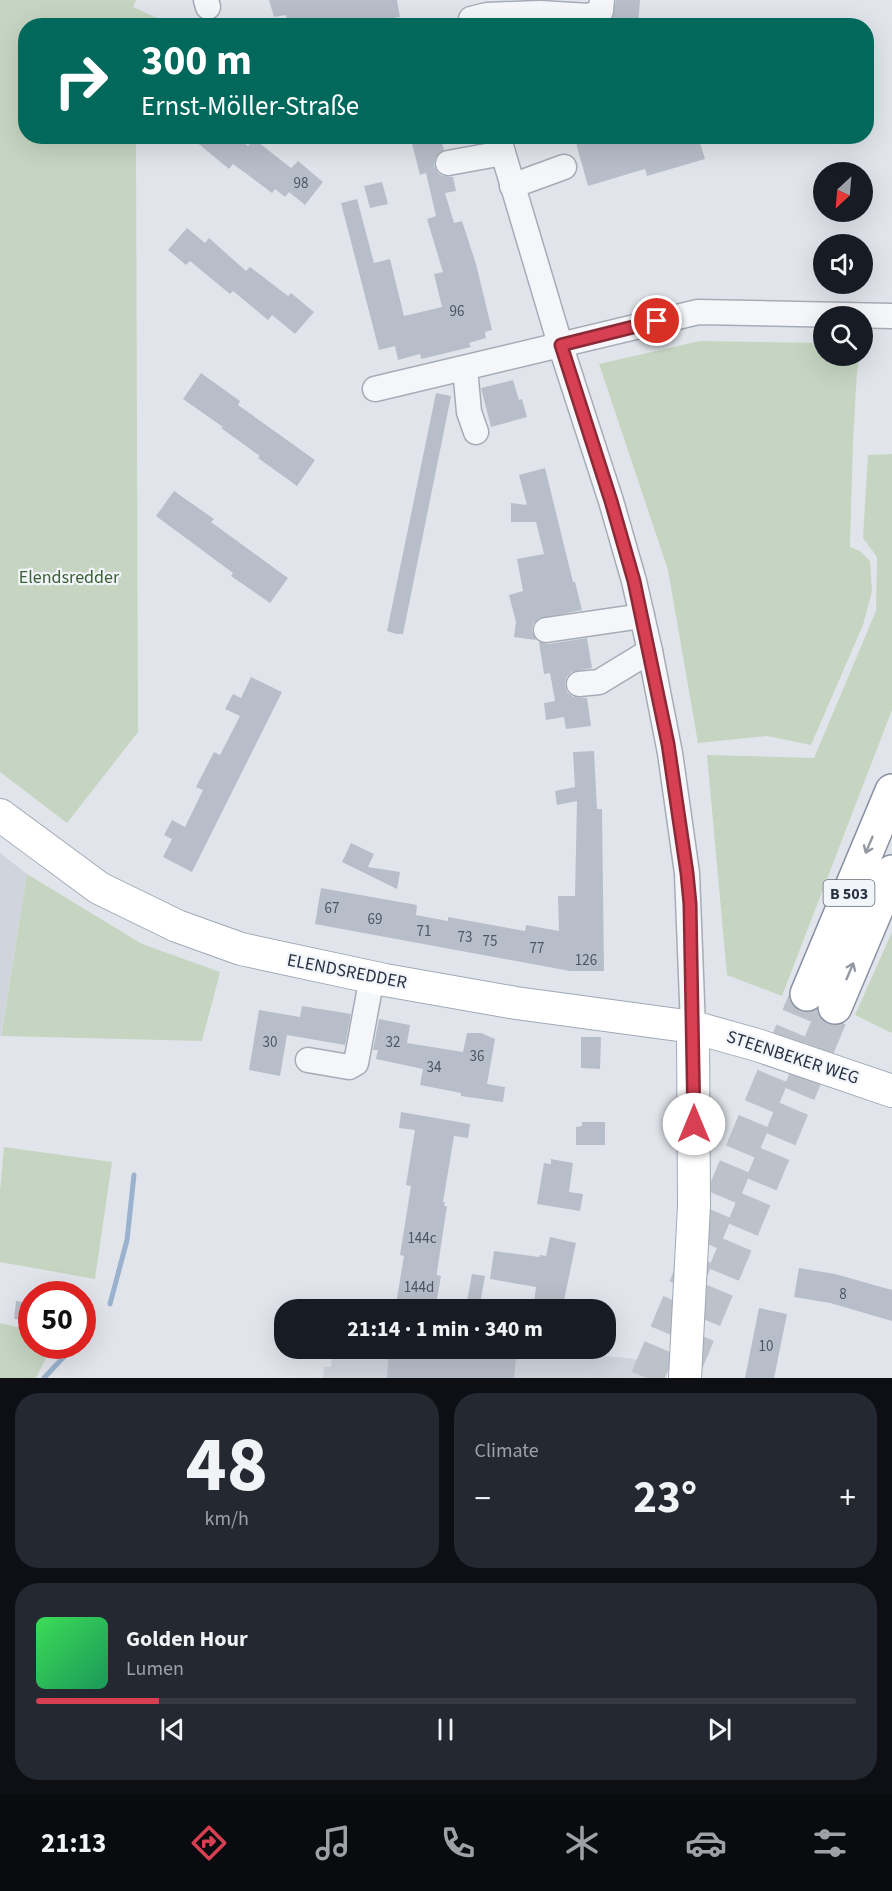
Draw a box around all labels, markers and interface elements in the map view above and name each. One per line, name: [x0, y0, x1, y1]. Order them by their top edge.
text: 300 m: [141, 31, 252, 91]
icon: right: [42, 42, 120, 120]
text: Ernst-Möller-Straße: [141, 87, 359, 126]
north arrow: [813, 162, 873, 222]
map controls: [813, 162, 873, 366]
house number: 98: [294, 173, 308, 194]
button: sound: [813, 234, 873, 294]
pin: [631, 295, 682, 346]
house number: 96: [450, 301, 464, 322]
icon: arrive: [640, 304, 673, 337]
button: search: [813, 306, 873, 366]
park label: Elendsredder: [19, 565, 120, 590]
one-way arrow: [863, 836, 874, 854]
road number: B 503: [824, 880, 874, 906]
house number: 67: [325, 898, 339, 919]
house number: 69: [368, 909, 382, 930]
house number: 71: [417, 921, 431, 942]
house number: 73: [458, 927, 472, 948]
house number: 75: [483, 931, 497, 952]
house number: 77: [530, 938, 544, 959]
street label: ELENDSREDDER: [285, 948, 409, 995]
house number: 126: [575, 950, 597, 971]
one-way arrow: [845, 962, 856, 981]
street label: STEENBEKER WEG: [723, 1024, 862, 1091]
house number: 30: [263, 1032, 277, 1053]
house number: 32: [386, 1032, 400, 1053]
house number: 36: [470, 1046, 484, 1067]
house number: 34: [427, 1057, 442, 1078]
position arrow: [662, 1092, 726, 1156]
house number: 144c: [407, 1228, 437, 1249]
house number: 144d: [404, 1277, 434, 1298]
speed limit sign: 50: [18, 1281, 96, 1359]
house number: 8: [839, 1284, 847, 1305]
text: 21:14 · 1 min · 340 m: [347, 1313, 543, 1345]
house number: 10: [759, 1336, 773, 1357]
text: 48: [186, 1410, 268, 1521]
text: Climate: [475, 1437, 539, 1465]
text: 23°: [633, 1466, 697, 1530]
text: −: [475, 1475, 491, 1522]
text: +: [840, 1475, 856, 1522]
text: km/h: [205, 1505, 249, 1533]
text: Golden Hour: [126, 1623, 248, 1655]
text: Lumen: [126, 1655, 184, 1683]
icon: previous: [156, 1713, 189, 1746]
icon: pause: [429, 1713, 462, 1746]
icon: next: [703, 1713, 736, 1746]
icon: directions: [188, 1822, 230, 1864]
icon: music: [312, 1822, 354, 1864]
icon: phone: [437, 1822, 479, 1864]
icon: climate: [561, 1822, 603, 1864]
icon: car: [685, 1822, 727, 1864]
icon: filters: [809, 1822, 851, 1864]
text: 21:13: [41, 1824, 106, 1863]

